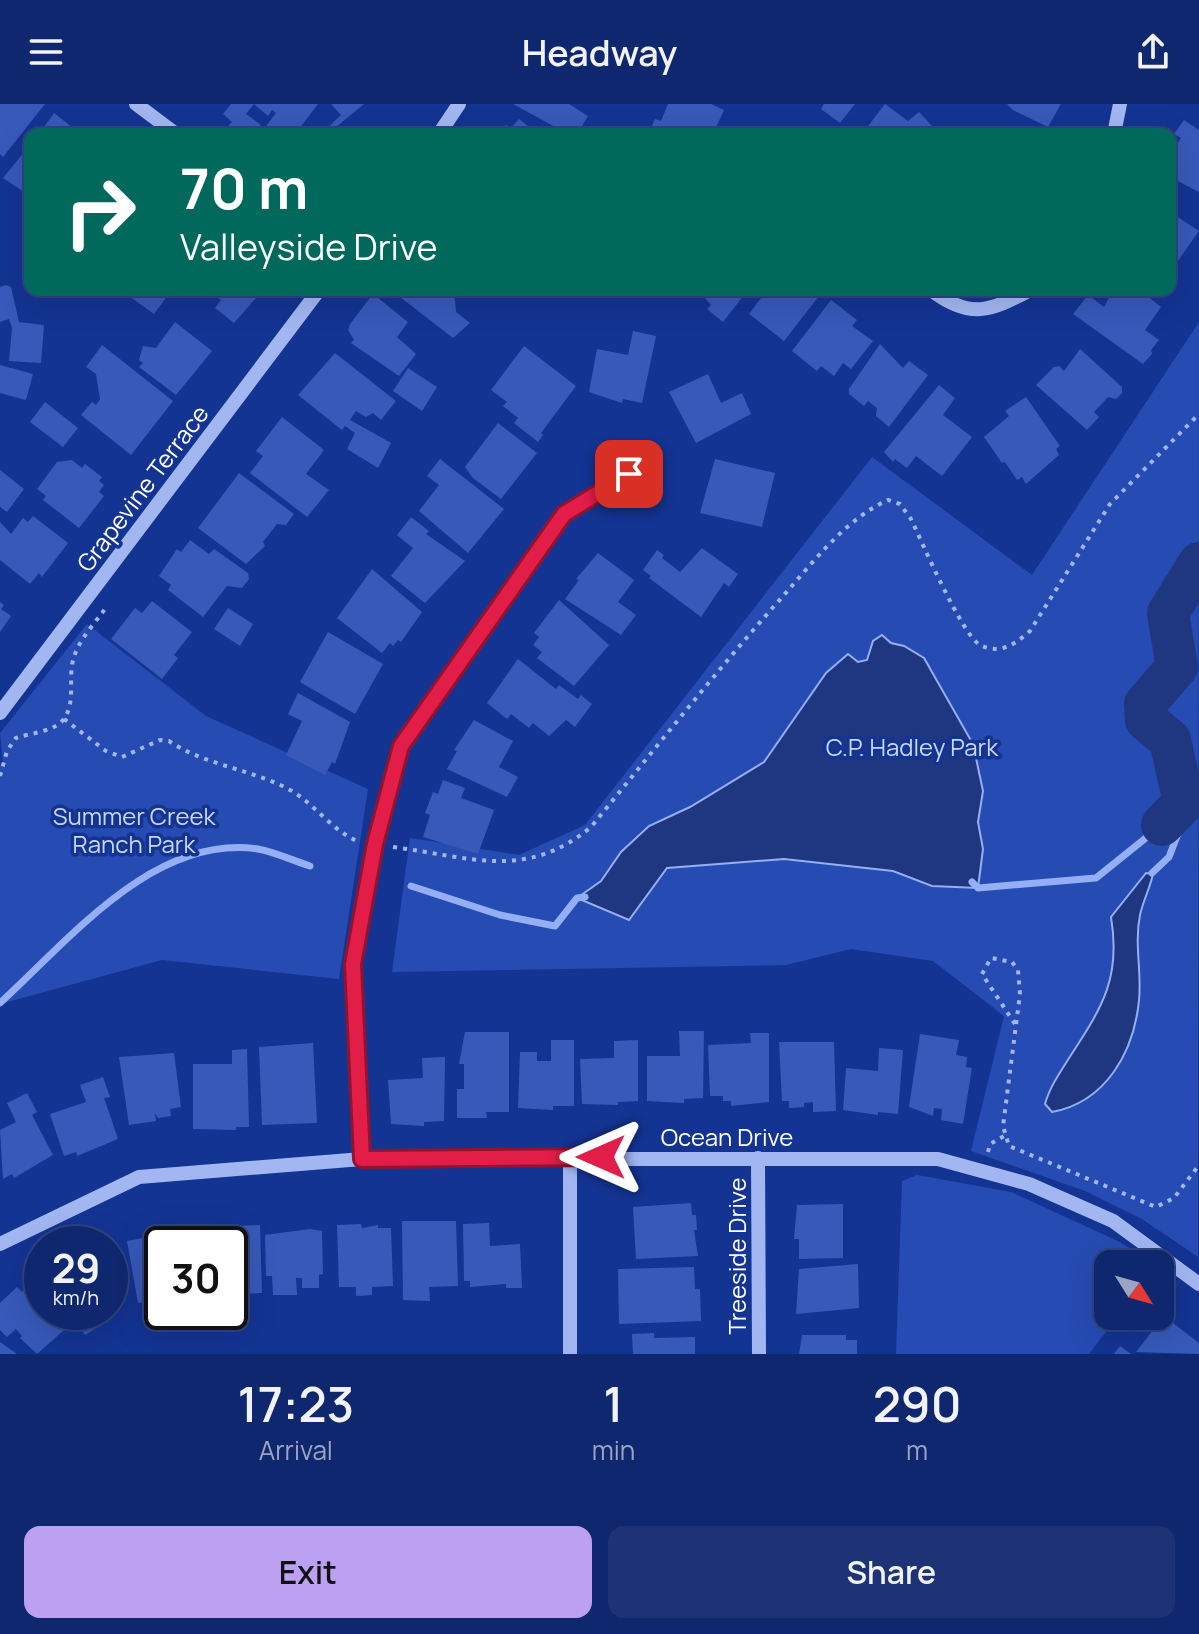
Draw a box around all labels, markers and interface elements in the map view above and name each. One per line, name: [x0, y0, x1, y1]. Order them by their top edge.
text: Headway: [522, 28, 677, 77]
icon: menu: [24, 30, 68, 74]
icon: share: [1131, 30, 1175, 74]
text: 70 m: [180, 149, 308, 226]
icon: right: [48, 160, 152, 264]
text: Valleyside Drive: [180, 222, 438, 271]
street label: Grapevine Terrace: [68, 398, 216, 578]
pin: [595, 440, 663, 508]
icon: arrive: [607, 452, 651, 496]
park label: C.P. Hadley Park: [826, 730, 999, 763]
park label: Summer Creek Ranch Park: [53, 799, 216, 860]
position arrow: [559, 1115, 643, 1199]
street label: Ocean Drive: [661, 1120, 793, 1153]
street label: Treeside Drive: [720, 1178, 753, 1334]
speed limit sign: 30: [144, 1226, 248, 1330]
text: 29: [52, 1240, 100, 1295]
north arrow: [1094, 1250, 1174, 1330]
map controls: [1094, 1250, 1174, 1330]
text: km/h: [53, 1284, 99, 1311]
text: 17:23: [237, 1371, 354, 1436]
text: 1: [603, 1371, 624, 1436]
text: 290: [873, 1371, 962, 1436]
text: Arrival: [259, 1432, 333, 1468]
text: min: [592, 1432, 635, 1468]
text: m: [906, 1432, 928, 1468]
button: Exit: [24, 1526, 592, 1618]
button: Share: [608, 1526, 1175, 1618]

